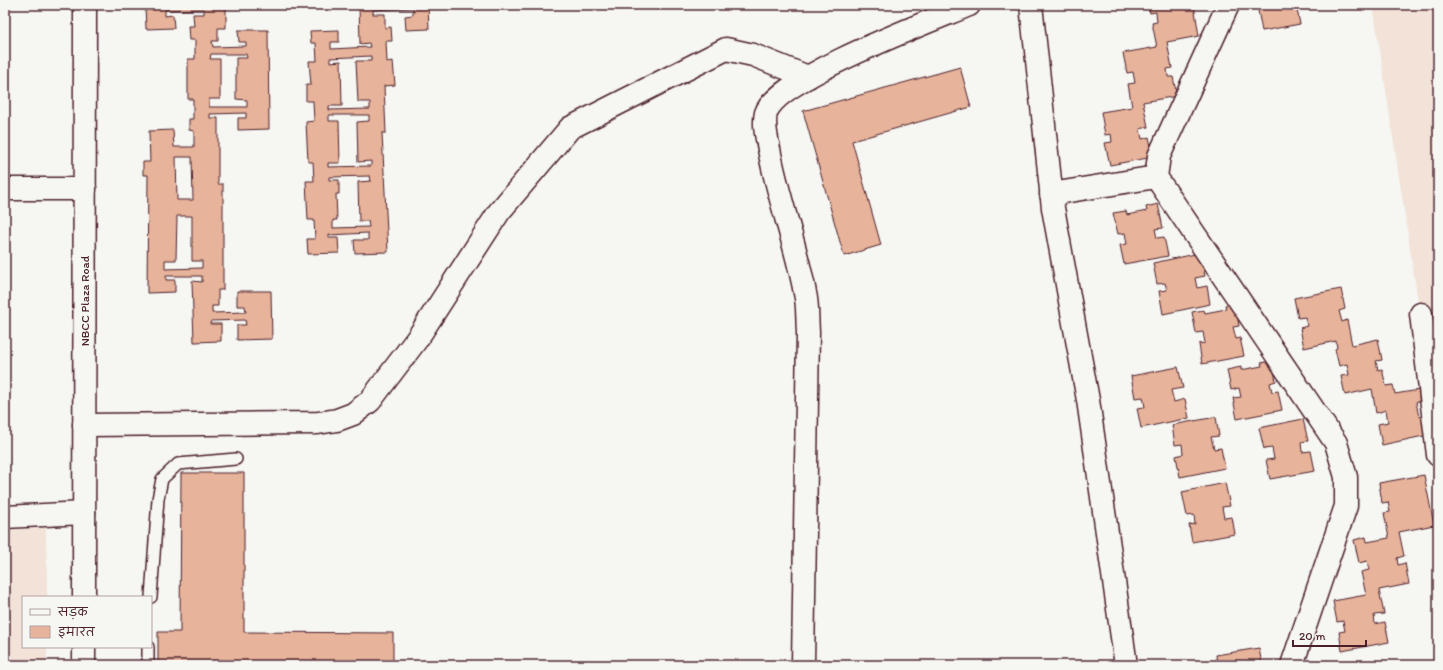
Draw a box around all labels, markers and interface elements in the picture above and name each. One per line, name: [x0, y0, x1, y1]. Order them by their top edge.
street label: NBCC Plaza Road: [78, 255, 92, 346]
legend: [22, 596, 152, 648]
text: सड़क: [57, 605, 89, 620]
scale bar: [1293, 622, 1366, 648]
text: इमारत: [58, 625, 96, 639]
text: 20 m: [1299, 629, 1326, 643]

